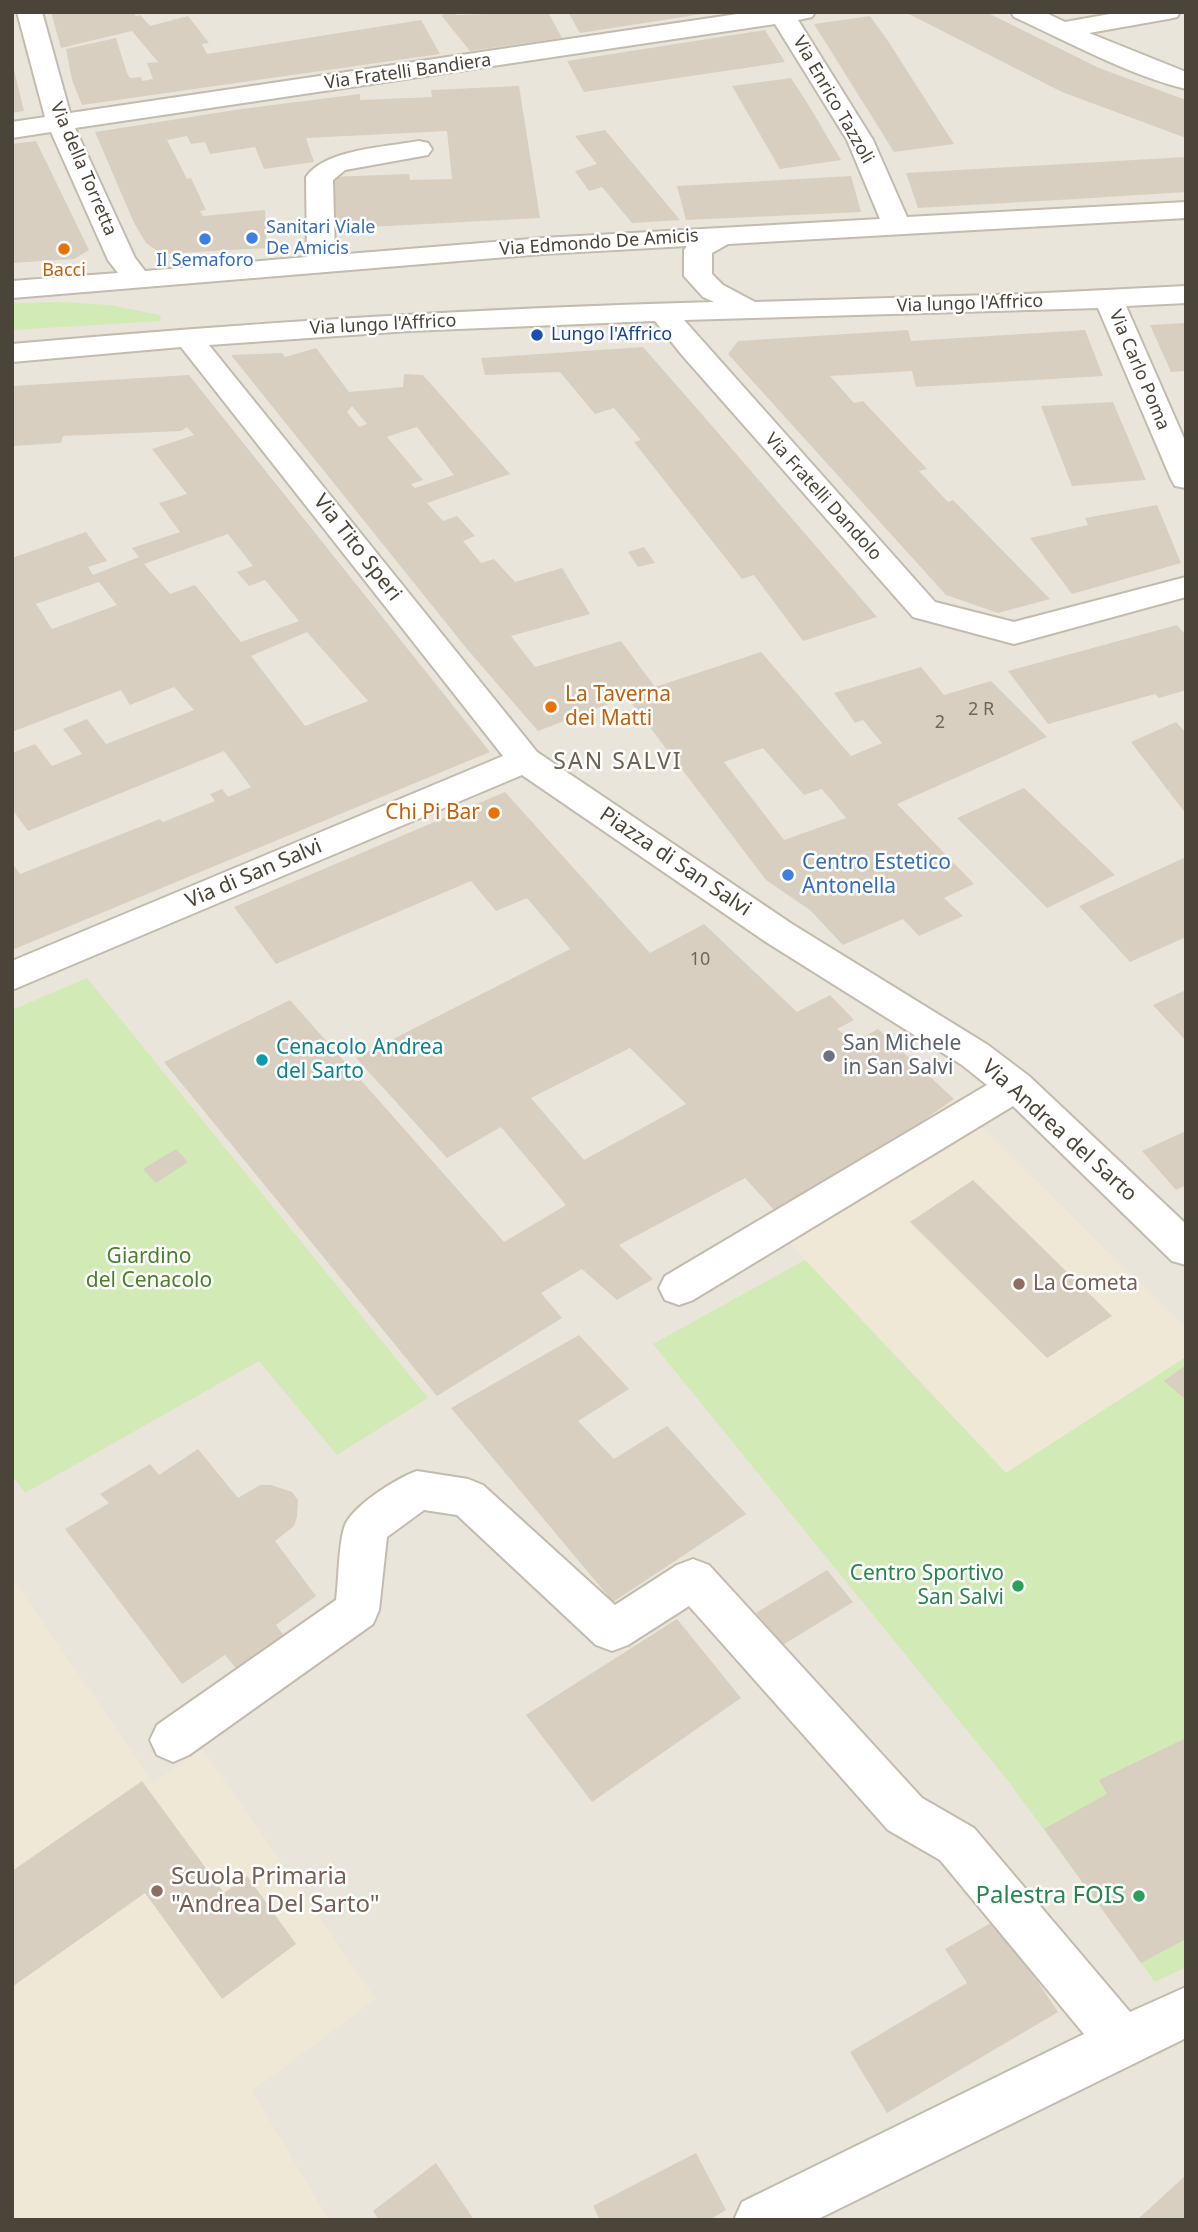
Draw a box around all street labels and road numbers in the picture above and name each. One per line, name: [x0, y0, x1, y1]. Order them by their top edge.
street label: Via Enrico Tazzoli: [788, 33, 878, 167]
street label: Via Fratelli Bandiera: [323, 50, 493, 94]
street label: Via della Torretta: [45, 99, 121, 239]
street label: Via Edmondo De Amicis: [499, 225, 699, 261]
street label: Via lungo l'Affrico: [896, 291, 1044, 317]
street label: Via Carlo Poma: [1104, 307, 1174, 433]
street label: Via lungo l'Affrico: [309, 310, 457, 340]
street label: Via Fratelli Dandolo: [760, 429, 886, 565]
street label: Via Tito Speri: [308, 490, 406, 606]
street label: Piazza di San Salvi: [594, 802, 756, 922]
street label: Via di San Salvi: [182, 834, 326, 914]
street label: Via Andrea del Sarto: [976, 1055, 1142, 1207]

